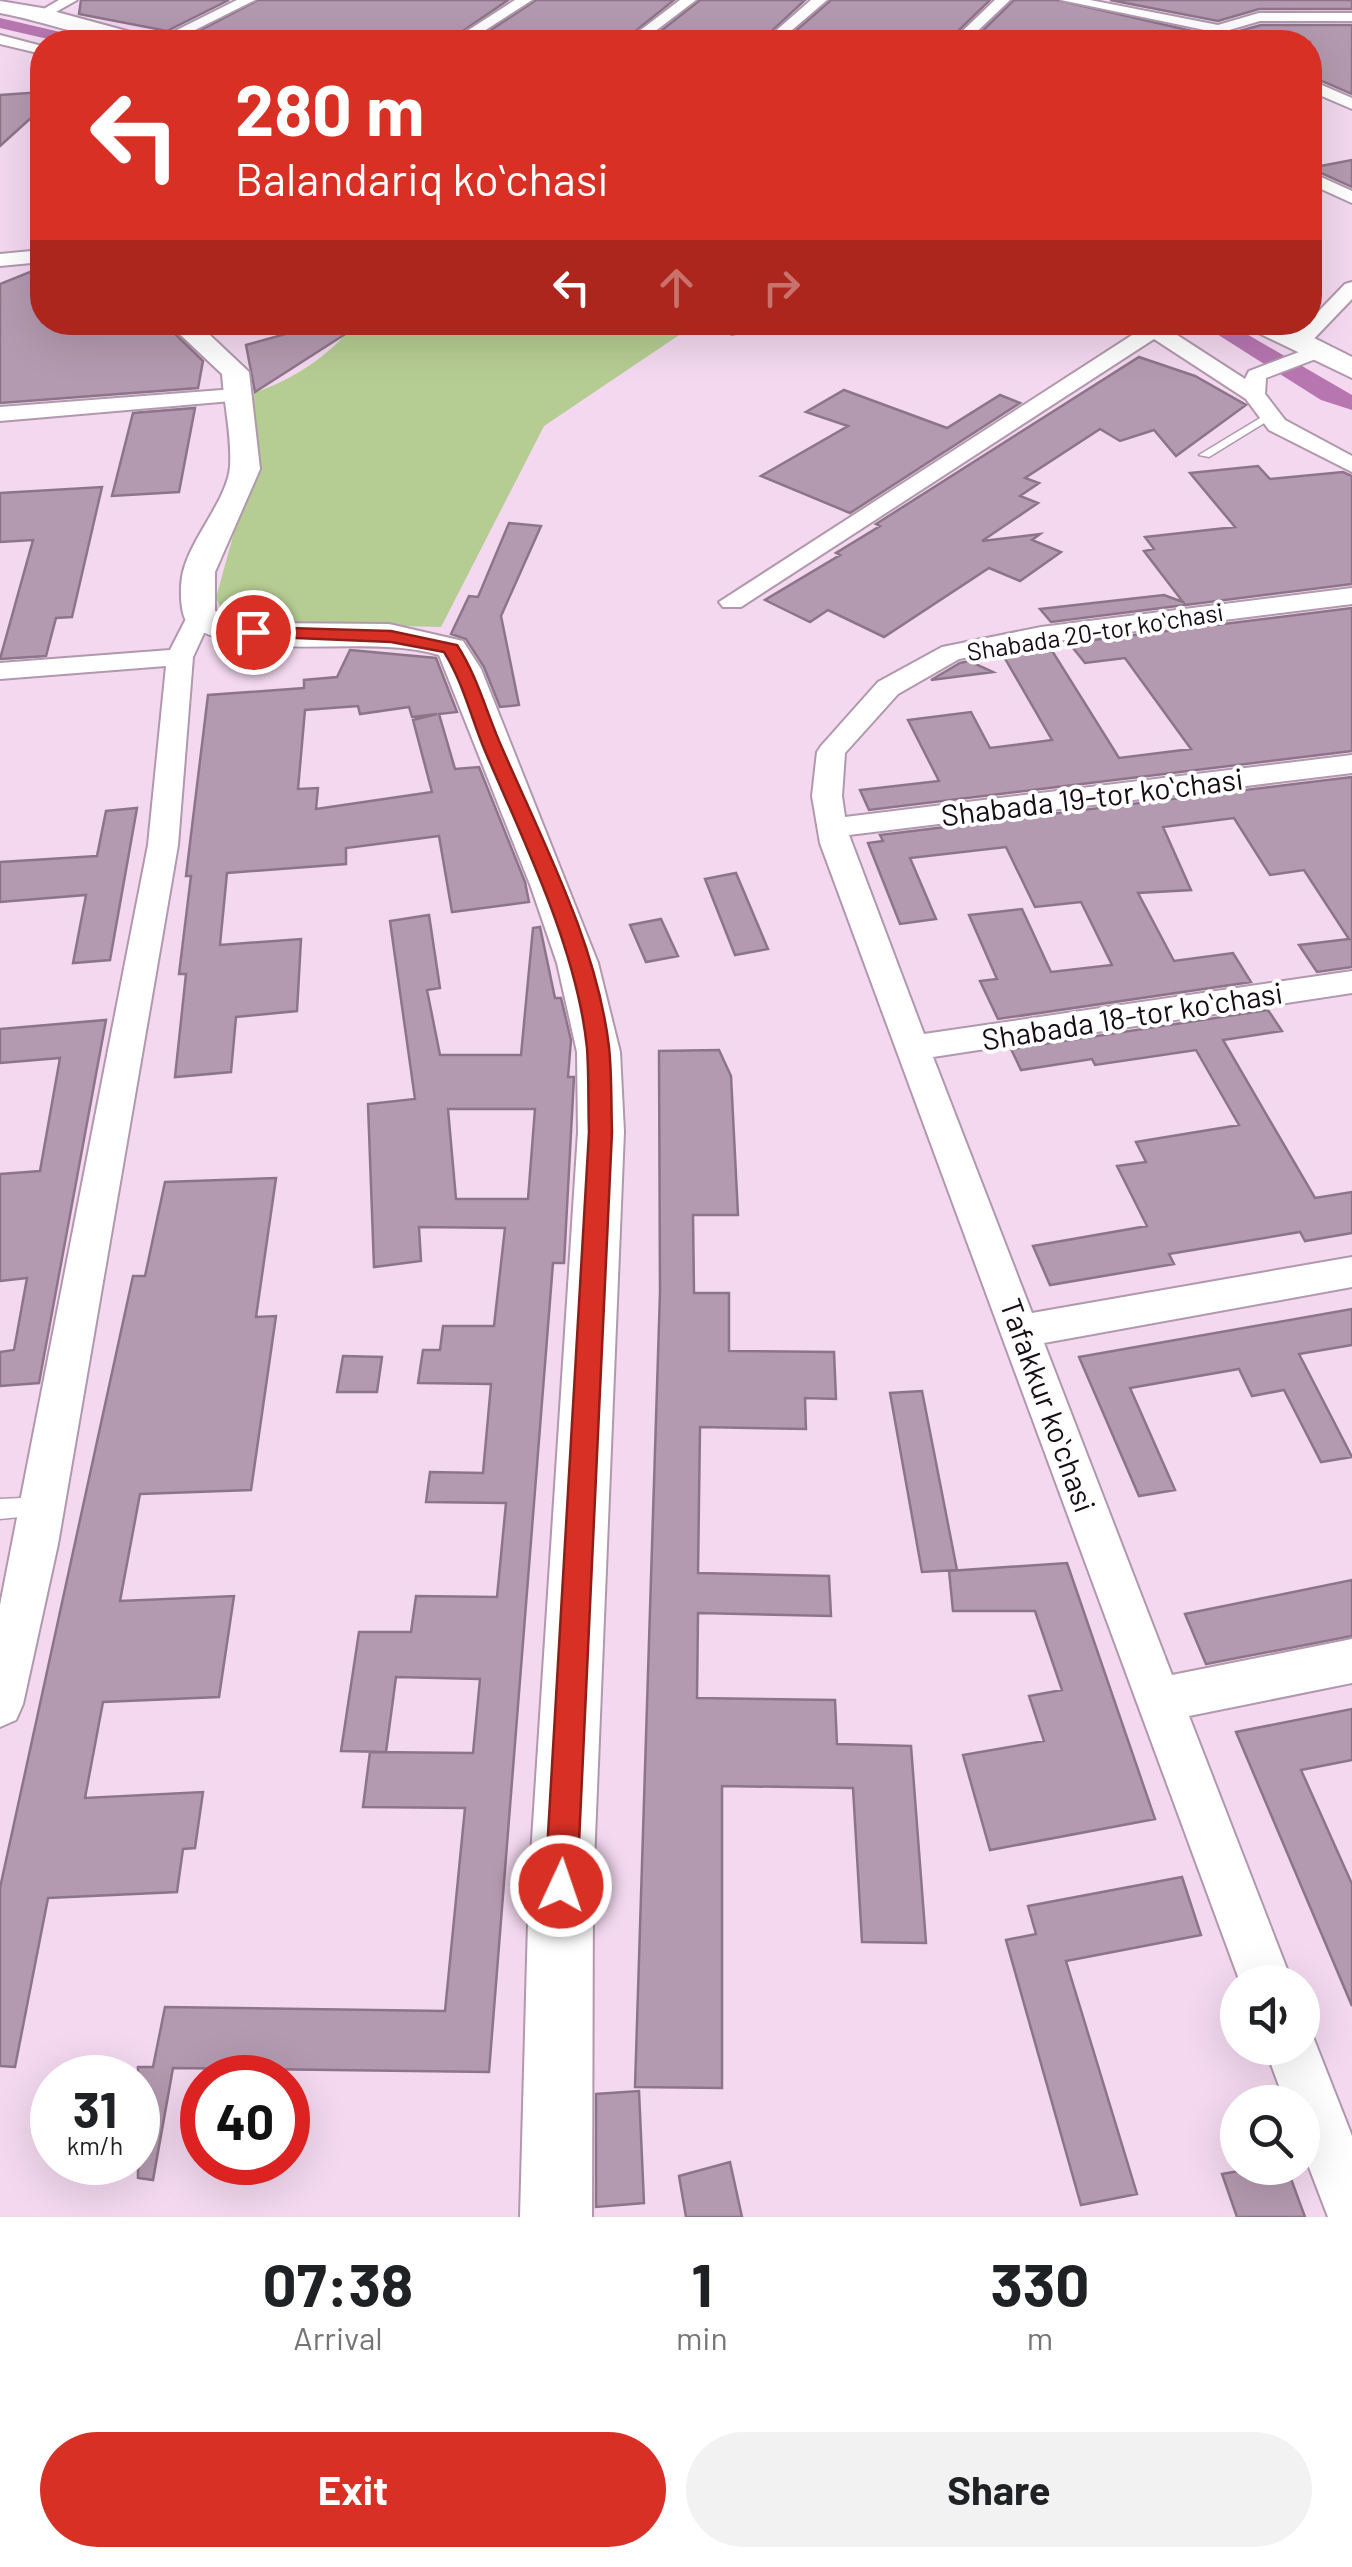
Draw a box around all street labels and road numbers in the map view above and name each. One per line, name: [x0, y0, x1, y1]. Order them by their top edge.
street label: Shabada 20-tor koʻchasi: [965, 596, 1225, 666]
street label: Shabada 19-tor koʻchasi: [939, 760, 1245, 832]
street label: Shabada 18-tor koʻchasi: [979, 973, 1285, 1057]
street label: Tafakkur koʻchasi: [994, 1293, 1104, 1517]

